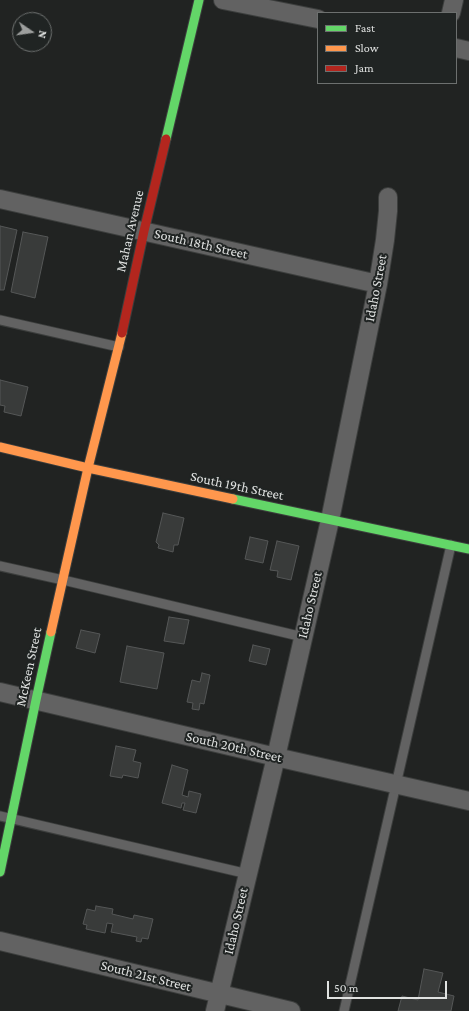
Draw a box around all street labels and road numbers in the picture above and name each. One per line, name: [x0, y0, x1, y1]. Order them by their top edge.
street label: Mahan Avenue: [112, 188, 148, 274]
street label: South 18th Street: [153, 225, 249, 263]
street label: Idaho Street: [361, 253, 391, 323]
street label: South 19th Street: [189, 468, 285, 504]
street label: Idaho Street: [294, 570, 326, 640]
street label: McKeen Street: [12, 626, 46, 708]
street label: South 20th Street: [184, 728, 284, 766]
street label: Idaho Street: [220, 886, 252, 956]
street label: South 21st Street: [99, 957, 193, 995]

